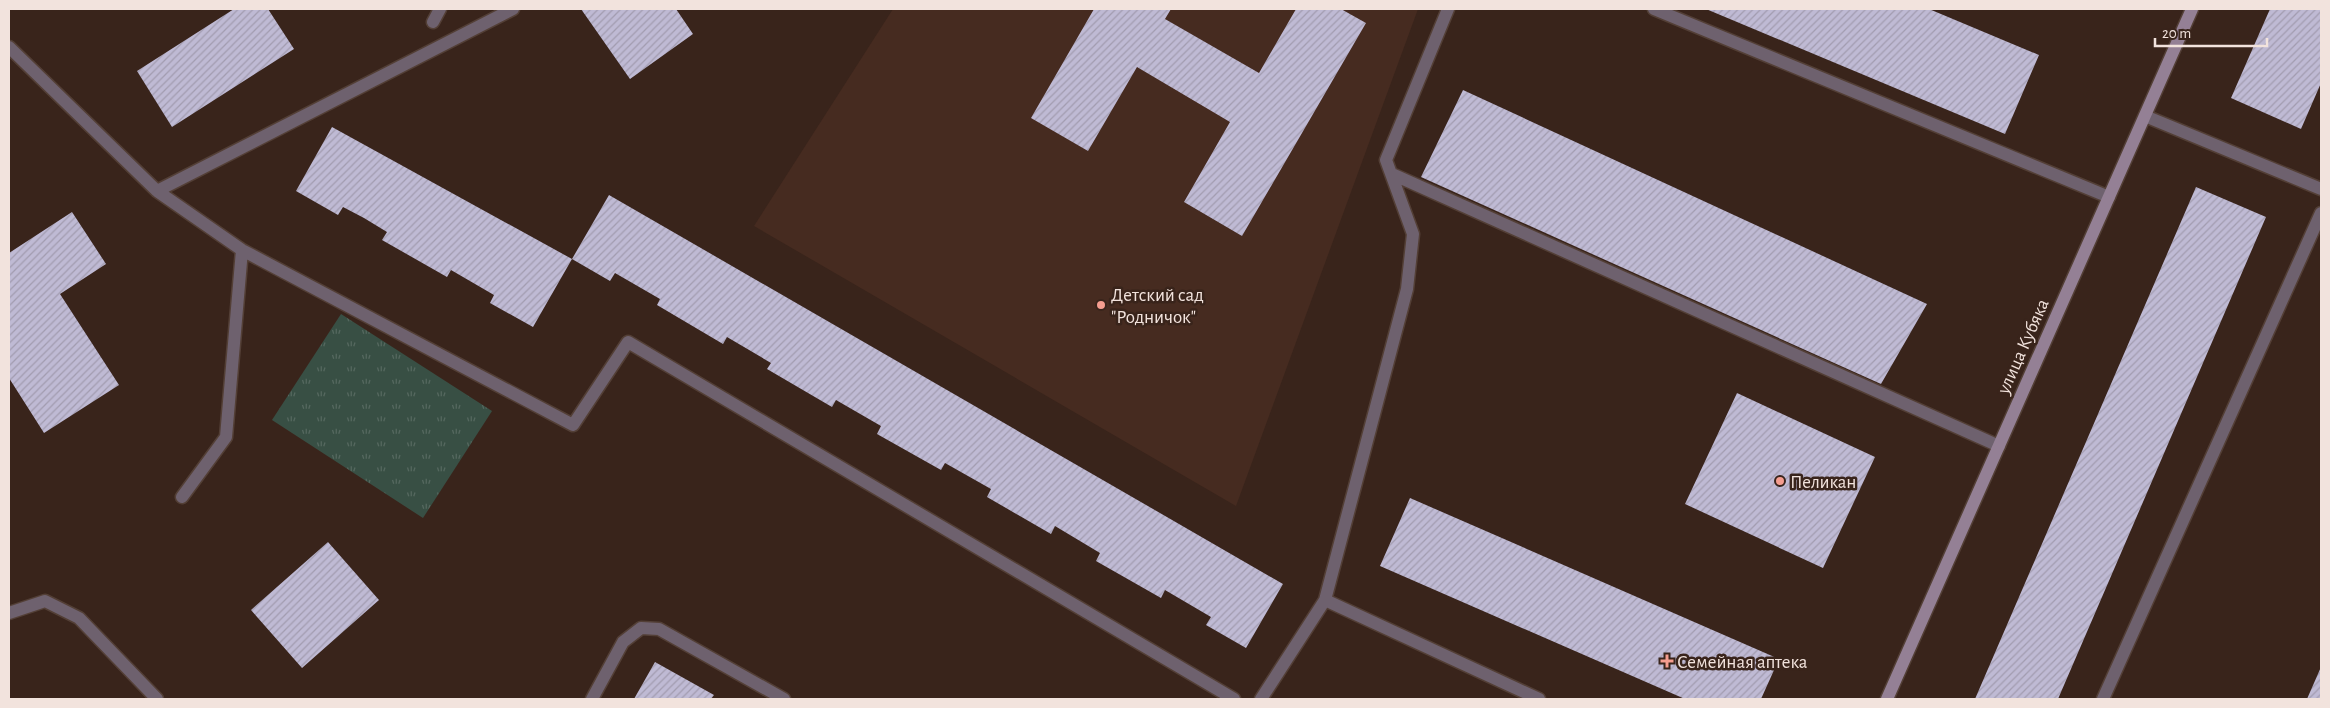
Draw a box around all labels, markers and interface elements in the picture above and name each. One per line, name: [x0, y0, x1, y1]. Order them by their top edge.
scale bar: [2155, 15, 2268, 47]
text: 20 m: [2162, 26, 2191, 41]
place label: Детский сад "Родничок": [1111, 286, 1204, 327]
street label: улица Кубяка: [1994, 296, 2053, 398]
marker: Детский сад "Родничок": [1095, 299, 1107, 311]
place label: Пеликан: [1790, 473, 1856, 492]
marker: Пеликан: [1774, 475, 1786, 487]
place label: Семейная аптека: [1677, 653, 1808, 672]
marker: Семейная аптека: [1661, 655, 1673, 667]

